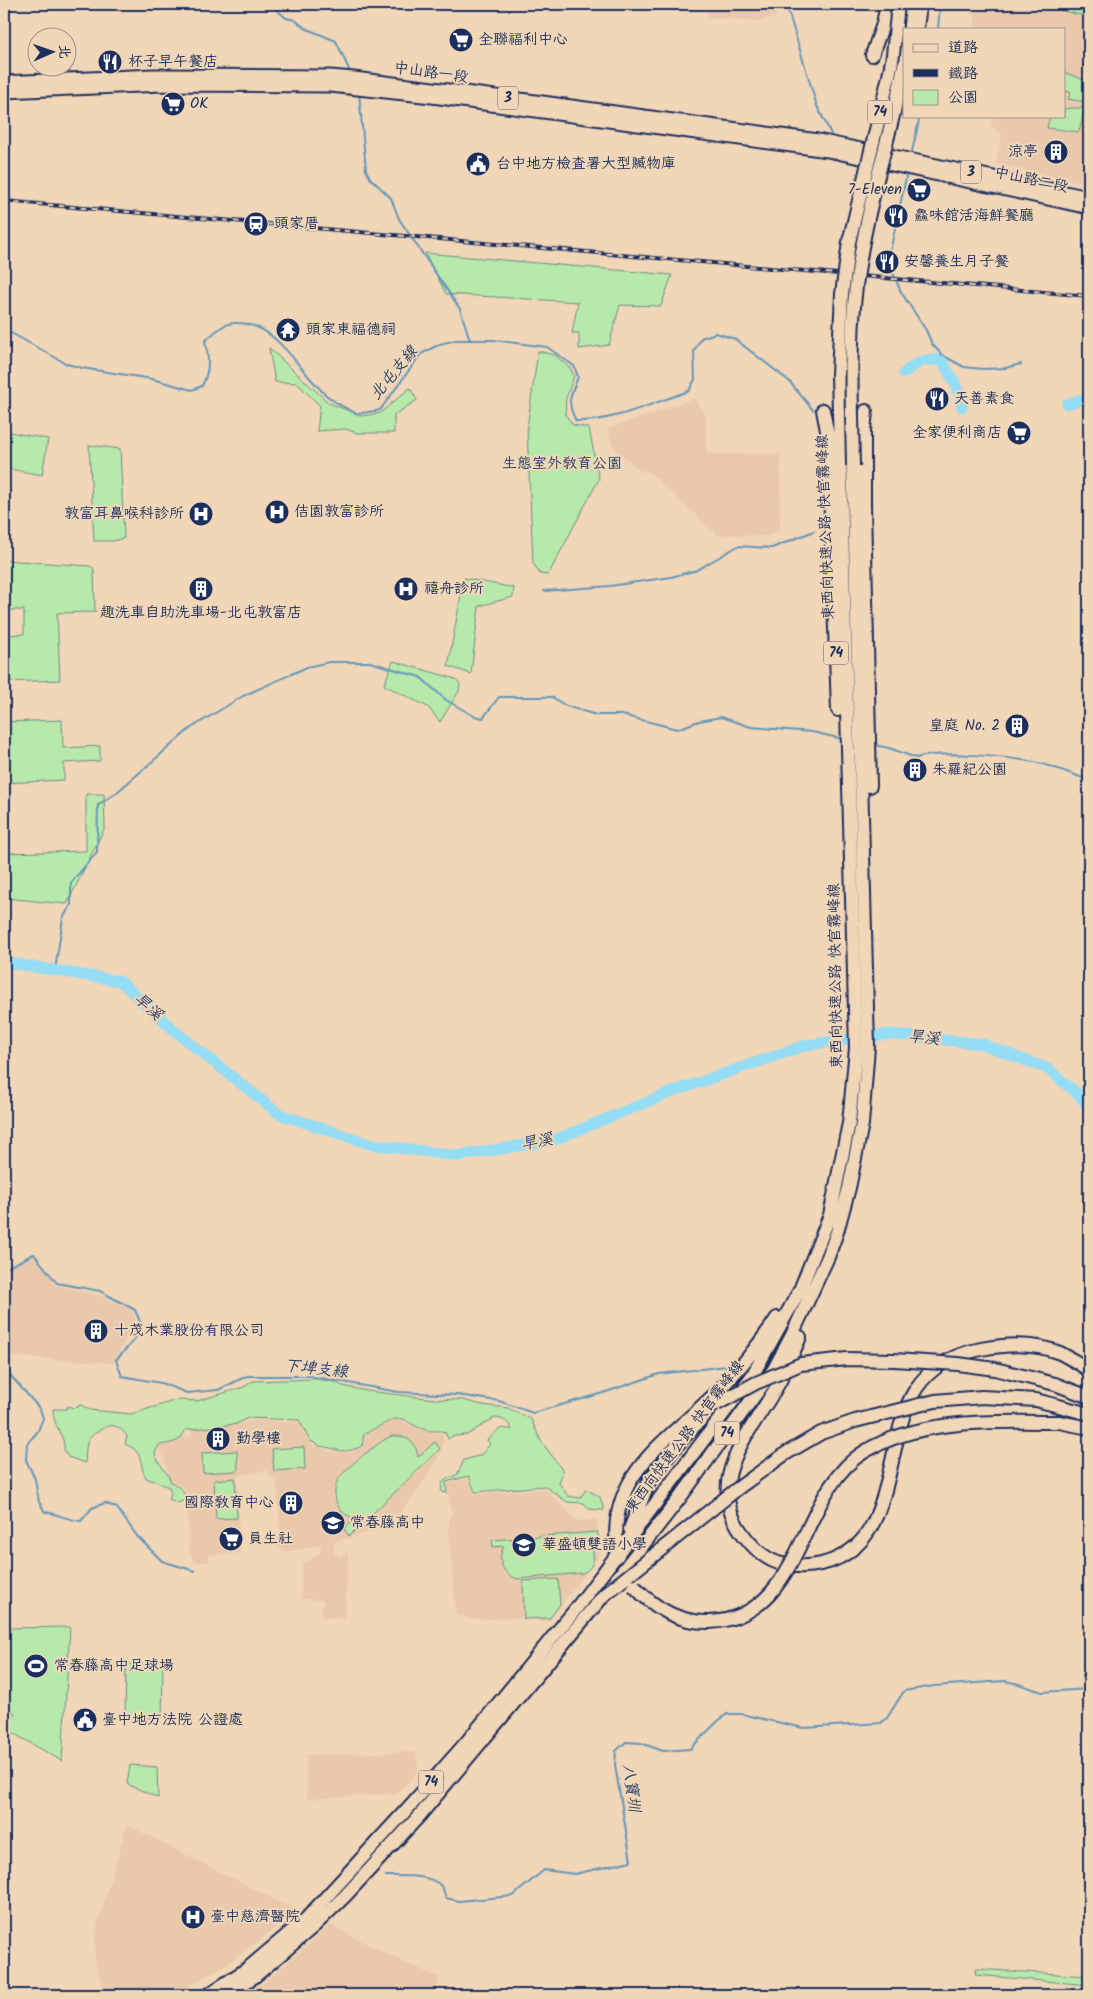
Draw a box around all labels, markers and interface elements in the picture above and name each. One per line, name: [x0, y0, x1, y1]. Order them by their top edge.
supermarket icon: 全聯福利中心: [448, 27, 474, 53]
north arrow: [28, 28, 78, 78]
place label: 全聯福利中心: [478, 28, 568, 52]
legend: [903, 28, 1066, 118]
text: 道路: [948, 36, 978, 60]
text: 北: [53, 44, 75, 59]
restaurant icon: 杯子早午餐店: [97, 49, 123, 75]
place label: 杯子早午餐店: [128, 50, 218, 74]
street label: 中山路一段: [392, 56, 470, 90]
text: 鐵路: [948, 62, 978, 86]
road number: 3: [498, 86, 518, 110]
text: 公園: [948, 86, 978, 110]
supermarket icon: OK: [160, 91, 186, 117]
place label: OK: [190, 92, 208, 116]
road number: 74: [868, 100, 892, 124]
building icon: 涼亭: [1043, 139, 1069, 165]
place label: 涼亭: [1008, 140, 1038, 164]
public building icon: 台中地方檢查署大型贓物庫: [465, 151, 491, 177]
place label: 台中地方檢查署大型贓物庫: [496, 152, 676, 176]
road number: 3: [961, 160, 981, 183]
street label: 中山路二段: [992, 160, 1070, 200]
supermarket icon: 7-Eleven: [906, 177, 932, 203]
place label: 7-Eleven: [848, 178, 902, 202]
restaurant icon: 鱻味館活海鮮餐廳: [883, 203, 909, 229]
place label: 鱻味館活海鮮餐廳: [914, 204, 1034, 228]
station icon: 頭家厝: [243, 211, 269, 237]
place label: 頭家厝: [274, 212, 319, 236]
restaurant icon: 安馨養生月子餐: [874, 249, 900, 275]
place label: 安馨養生月子餐: [904, 250, 1009, 274]
temple icon: 頭家東福德祠: [275, 317, 301, 343]
place label: 頭家東福德祠: [306, 318, 396, 342]
water label: 北屯支線: [364, 340, 425, 406]
restaurant icon: 天善素食: [924, 386, 950, 412]
place label: 天善素食: [954, 387, 1014, 411]
supermarket icon: 全家便利商店: [1006, 420, 1032, 446]
place label: 全家便利商店: [912, 421, 1002, 445]
street label: 東西向快速公路 快官霧峰線: [811, 434, 841, 620]
park label: 生態室外教育公園: [502, 452, 622, 476]
hospital icon: 佶園敦富診所: [264, 499, 290, 525]
place label: 佶園敦富診所: [294, 500, 384, 524]
hospital icon: 敦富耳鼻喉科診所: [188, 501, 214, 527]
place label: 敦富耳鼻喉科診所: [64, 502, 184, 526]
building icon: 趣洗車自助洗車場-北屯敦富店: [188, 576, 214, 602]
hospital icon: 禧舟診所: [393, 576, 419, 602]
place label: 禧舟診所: [424, 577, 484, 601]
place label: 趣洗車自助洗車場-北屯敦富店: [100, 601, 302, 625]
road number: 74: [824, 641, 848, 664]
building icon: 皇庭 No. 2: [1004, 713, 1030, 739]
place label: 皇庭 No. 2: [929, 714, 1000, 738]
building icon: 朱羅紀公園: [902, 757, 928, 783]
place label: 朱羅紀公園: [932, 758, 1007, 782]
street label: 東西向快速公路 快官霧峰線: [822, 883, 850, 1069]
water label: 旱溪: [128, 987, 169, 1028]
water label: 旱溪: [907, 1024, 942, 1052]
water label: 旱溪: [519, 1126, 556, 1157]
building icon: 十茂木業股份有限公司: [83, 1318, 109, 1344]
place label: 十茂木業股份有限公司: [114, 1319, 264, 1343]
water label: 下埤支線: [283, 1353, 350, 1385]
street label: 東西向快速公路 快官霧峰線: [619, 1355, 751, 1519]
road number: 74: [714, 1422, 740, 1445]
building icon: 勤學樓: [205, 1426, 231, 1452]
place label: 勤學樓: [236, 1427, 281, 1451]
building icon: 國際教育中心: [278, 1490, 304, 1516]
place label: 國際教育中心: [184, 1491, 274, 1515]
school or university icon: 常春藤高中: [320, 1510, 346, 1536]
place label: 常春藤高中: [350, 1511, 425, 1535]
supermarket icon: 員生社: [218, 1526, 244, 1552]
place label: 員生社: [248, 1527, 293, 1551]
school or university icon: 華盛頓雙語小學: [511, 1532, 537, 1558]
place label: 華盛頓雙語小學: [542, 1533, 647, 1557]
sports icon: 常春藤高中足球場: [23, 1653, 49, 1679]
place label: 常春藤高中足球場: [54, 1654, 174, 1678]
public building icon: 臺中地方法院 公證處: [72, 1707, 98, 1733]
place label: 臺中地方法院 公證處: [102, 1708, 243, 1732]
water label: 八寶圳: [615, 1762, 647, 1815]
road number: 74: [418, 1770, 444, 1794]
hospital icon: 臺中慈濟醫院: [180, 1904, 206, 1930]
place label: 臺中慈濟醫院: [210, 1905, 300, 1929]

